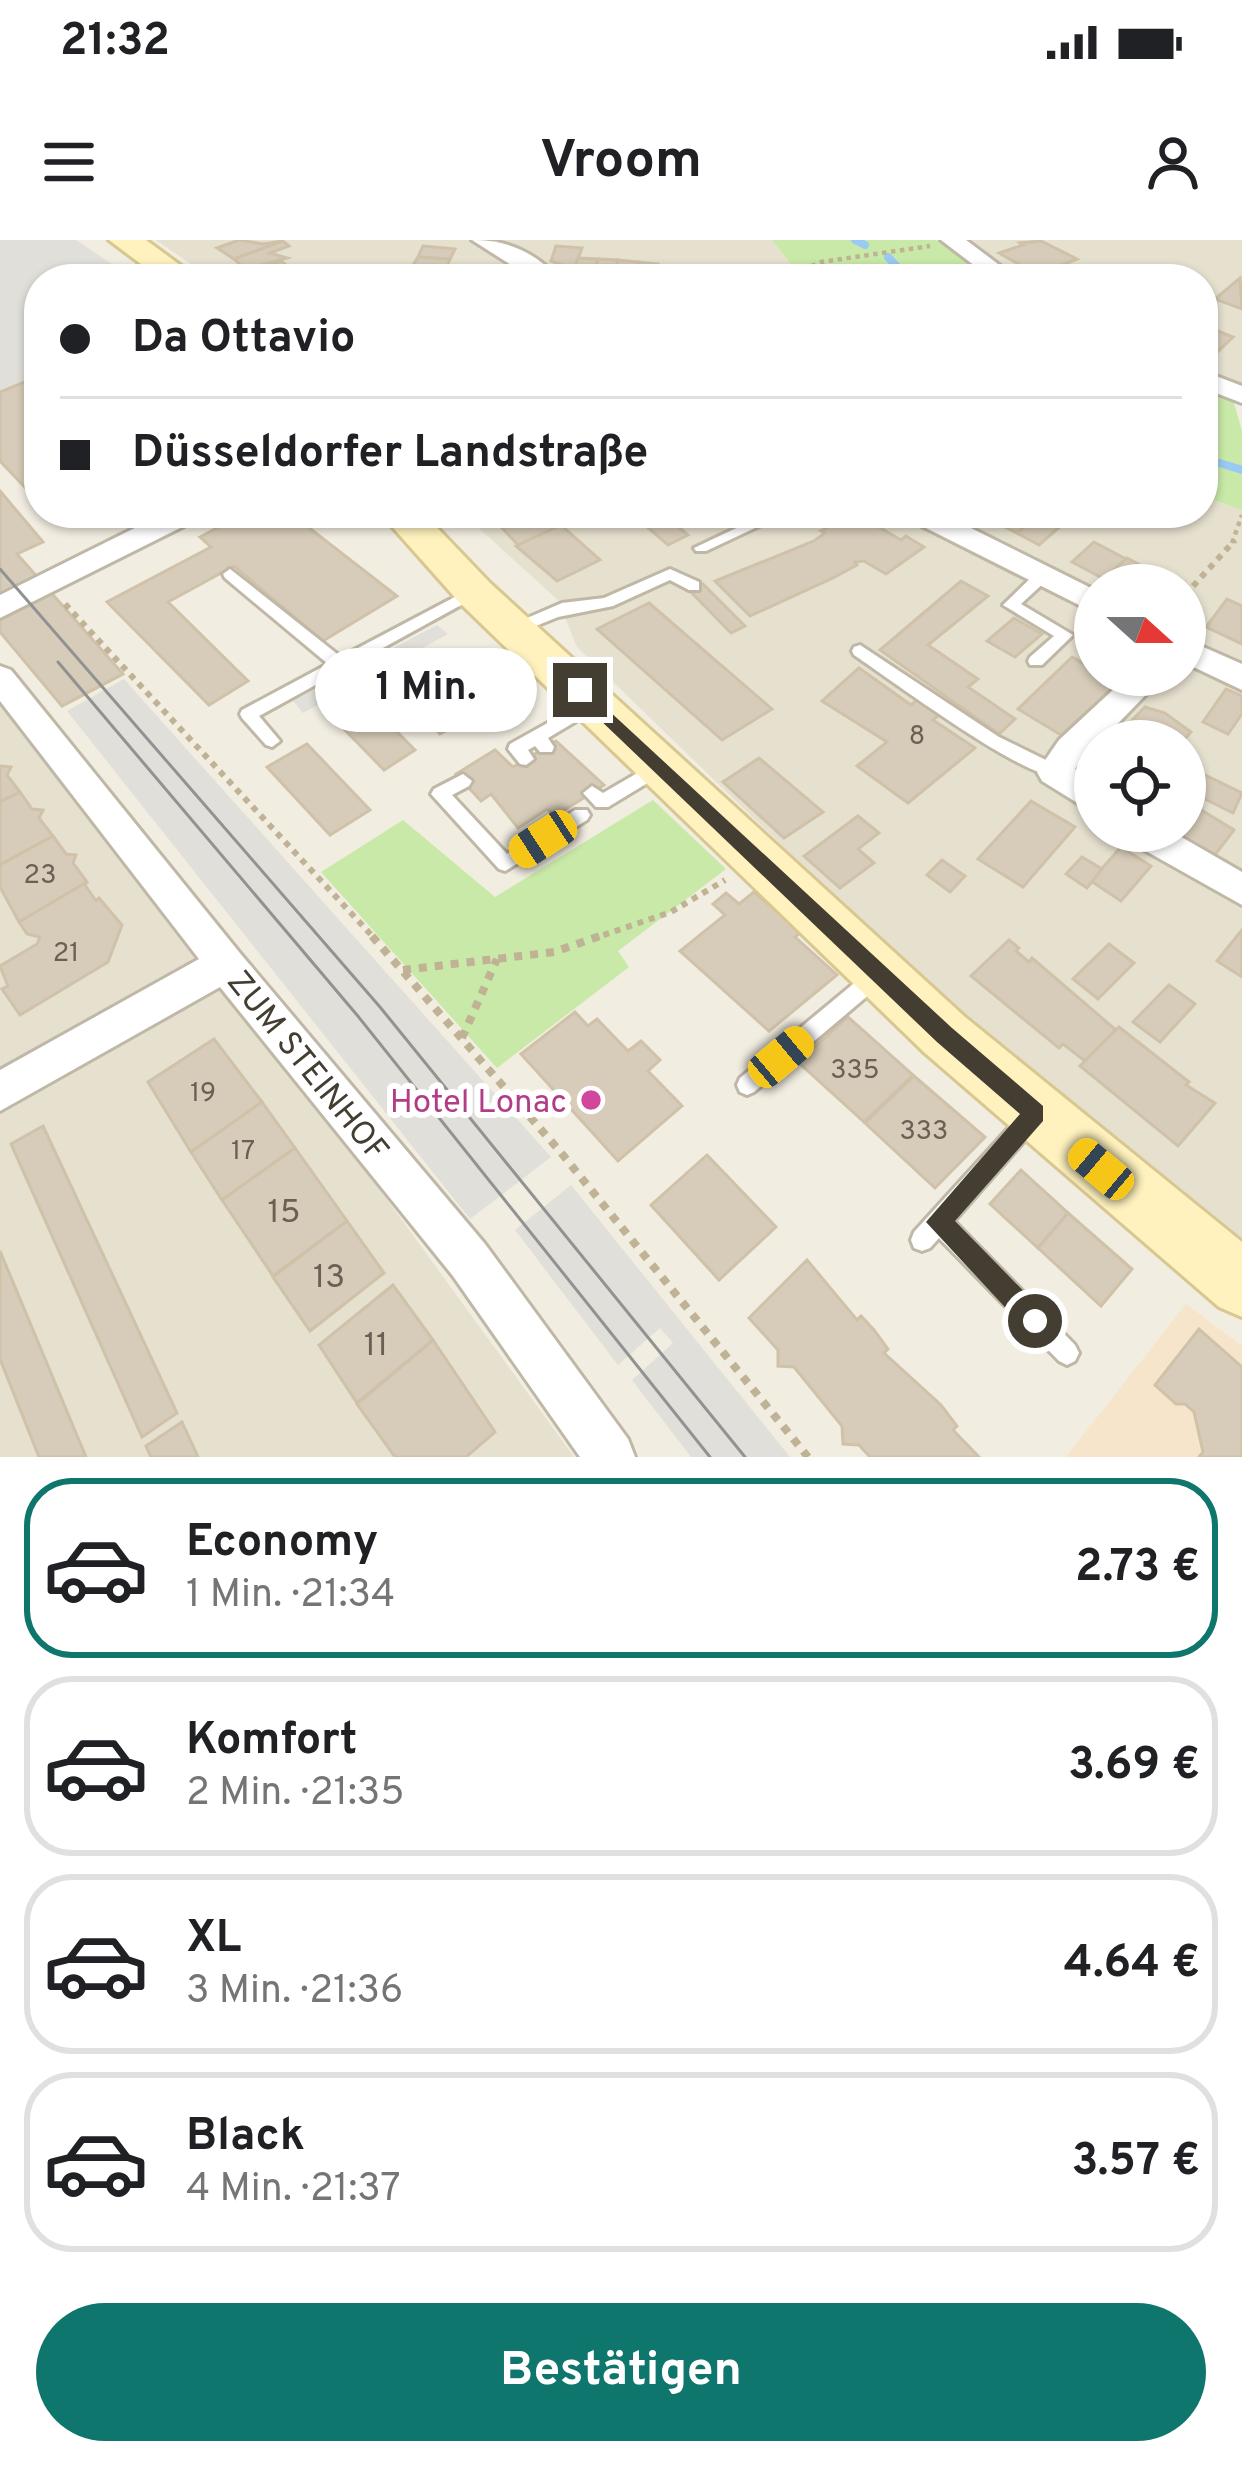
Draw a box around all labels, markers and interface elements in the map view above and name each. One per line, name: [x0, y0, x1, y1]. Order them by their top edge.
text: 21:32: [60, 14, 170, 71]
text: Vroom: [540, 128, 702, 197]
icon: menu: [36, 129, 102, 195]
icon: person: [1140, 129, 1206, 195]
text: Da Ottavio: [132, 311, 355, 368]
text: Düsseldorfer Landstraße: [132, 426, 648, 483]
north arrow: [1074, 564, 1206, 696]
map controls: [1074, 564, 1206, 852]
callout: 1 Min.: [316, 648, 538, 732]
route end: [553, 663, 607, 717]
text: 1 Min.: [376, 665, 476, 714]
house number: 8: [909, 720, 925, 754]
button: locate: [1074, 720, 1206, 852]
car: [503, 804, 583, 874]
house number: 23: [24, 859, 56, 893]
house number: 21: [53, 937, 79, 971]
street label: ZUM STEINHOF: [216, 963, 396, 1172]
car: [742, 1020, 820, 1094]
house number: 335: [830, 1054, 880, 1088]
house number: 19: [190, 1077, 216, 1111]
place label: Hotel Lonac: [390, 1083, 567, 1125]
marker: Hotel Lonac: [578, 1087, 604, 1113]
house number: 333: [900, 1115, 948, 1149]
car: [1062, 1132, 1140, 1206]
house number: 17: [231, 1135, 255, 1169]
house number: 15: [268, 1193, 300, 1235]
house number: 13: [313, 1258, 345, 1300]
route start: [1008, 1294, 1062, 1348]
house number: 11: [364, 1326, 388, 1368]
icon: car: [42, 1514, 150, 1622]
text: Economy: [186, 1515, 378, 1572]
text: 2.73 €: [1075, 1540, 1200, 1597]
text: 1 Min. · 21:34: [186, 1572, 395, 1621]
icon: car: [42, 1712, 150, 1820]
text: Komfort: [186, 1713, 358, 1770]
text: 3.69 €: [1068, 1738, 1200, 1795]
text: 2 Min. · 21:35: [186, 1770, 405, 1819]
icon: car: [42, 1910, 150, 2018]
text: XL: [186, 1911, 241, 1968]
text: 4.64 €: [1064, 1936, 1200, 1993]
text: 3 Min. · 21:36: [186, 1968, 403, 2017]
icon: car: [42, 2108, 150, 2216]
text: Black: [186, 2109, 305, 2166]
text: 3.57 €: [1072, 2134, 1200, 2191]
text: 4 Min. · 21:37: [186, 2166, 401, 2215]
button: Bestätigen: [36, 2303, 1206, 2441]

